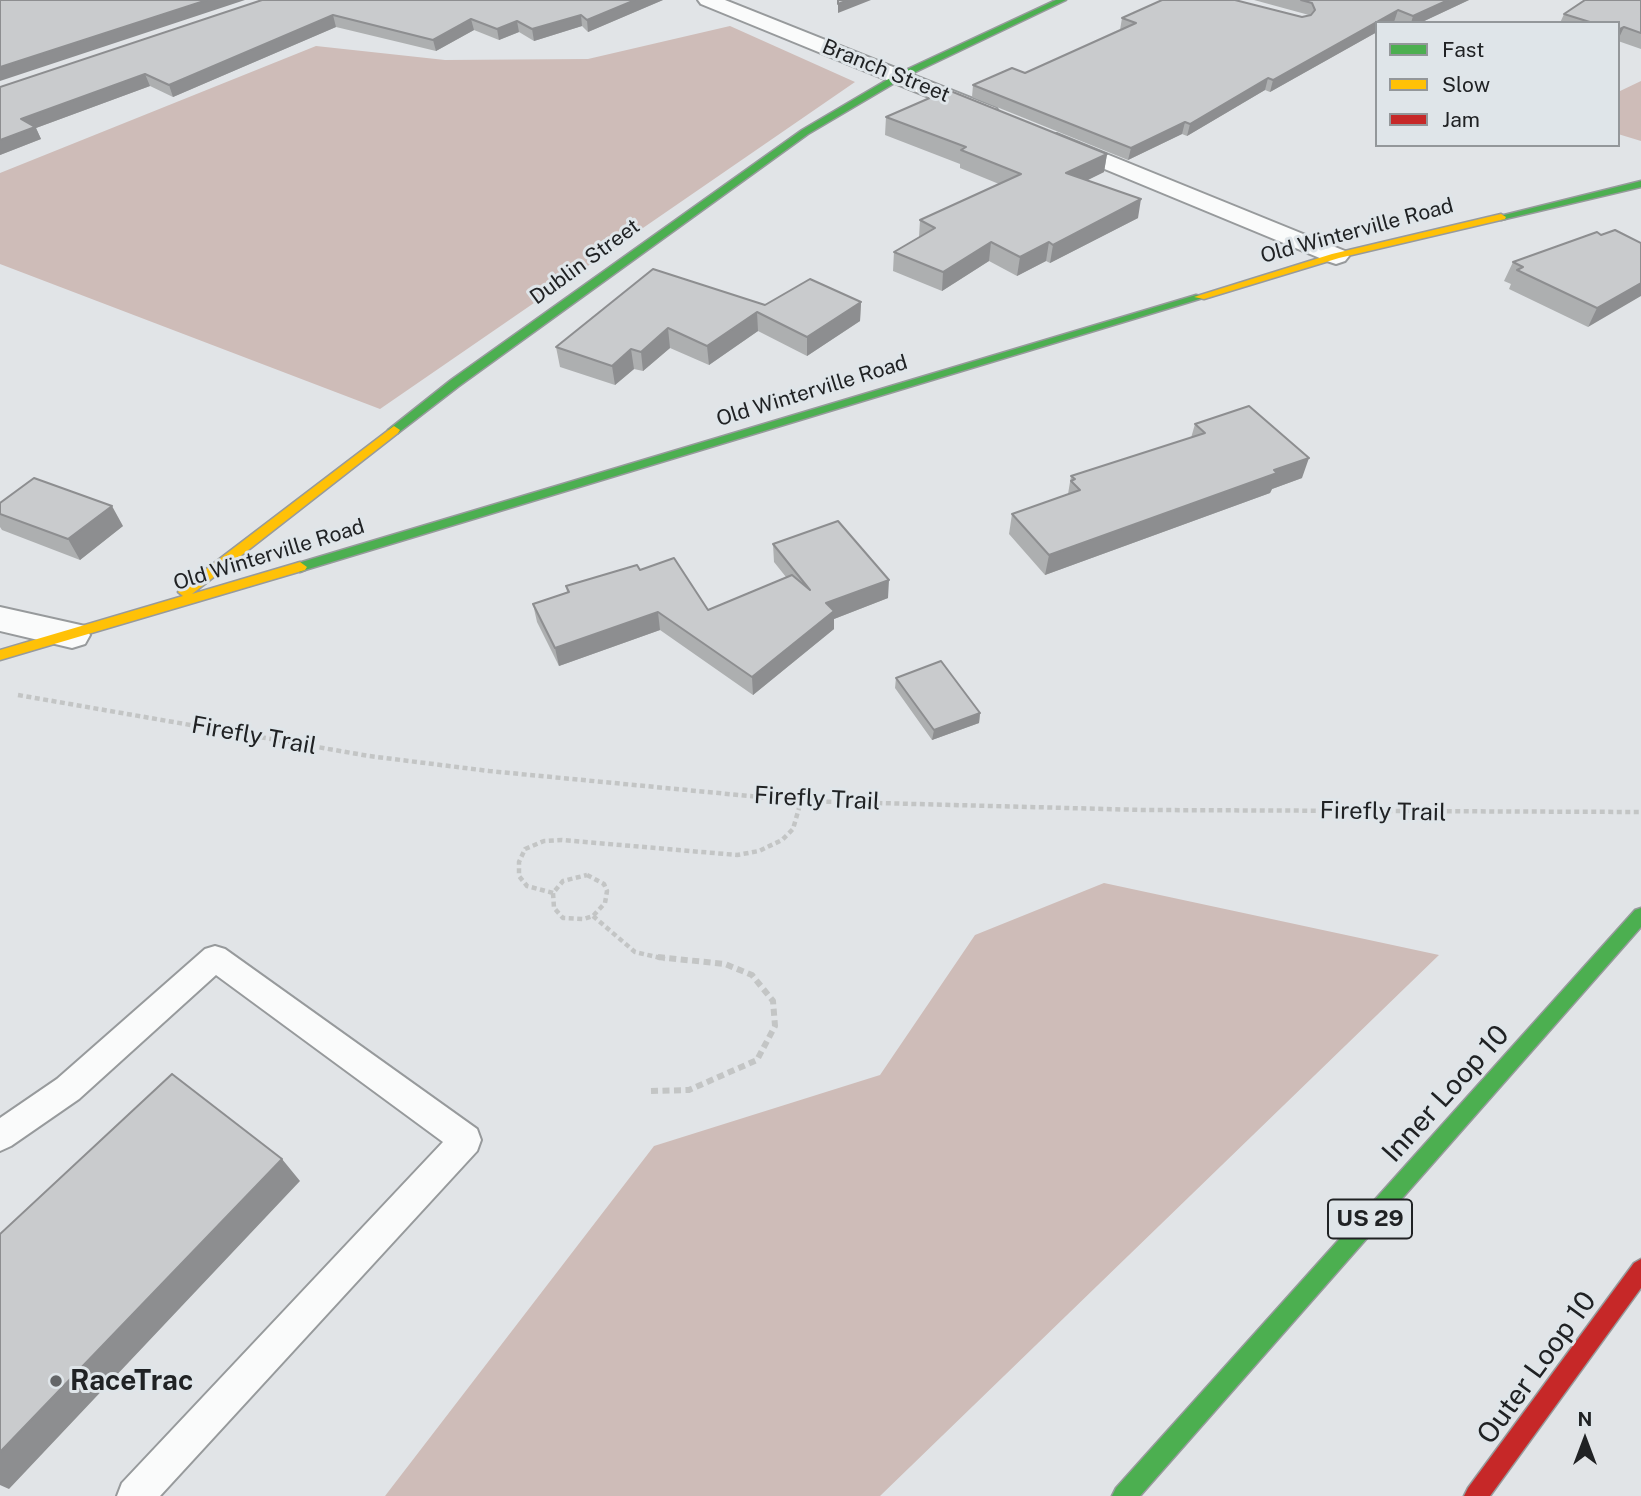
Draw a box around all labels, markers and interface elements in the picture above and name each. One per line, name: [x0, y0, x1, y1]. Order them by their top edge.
legend: [1375, 21, 1620, 147]
street label: Branch Street: [818, 34, 954, 108]
text: Fast: [1442, 37, 1484, 62]
text: Slow: [1442, 72, 1490, 97]
text: Jam: [1442, 107, 1480, 132]
street label: Old Winterville Road: [1258, 193, 1456, 269]
street label: Dublin Street: [525, 214, 645, 310]
street label: Old Winterville Road: [713, 350, 911, 432]
street label: Old Winterville Road: [170, 514, 368, 596]
street label: Firefly Trail: [189, 711, 319, 761]
street label: Firefly Trail: [753, 781, 881, 817]
street label: Firefly Trail: [1319, 796, 1447, 828]
street label: Inner Loop 10: [1376, 1018, 1516, 1170]
road number: US 29: [1328, 1200, 1412, 1238]
street label: Outer Loop 10: [1470, 1285, 1604, 1451]
place label: RaceTrac: [70, 1364, 193, 1398]
marker: RaceTrac: [48, 1373, 64, 1389]
north arrow: [1550, 1405, 1620, 1475]
text: N: [1578, 1408, 1592, 1430]

